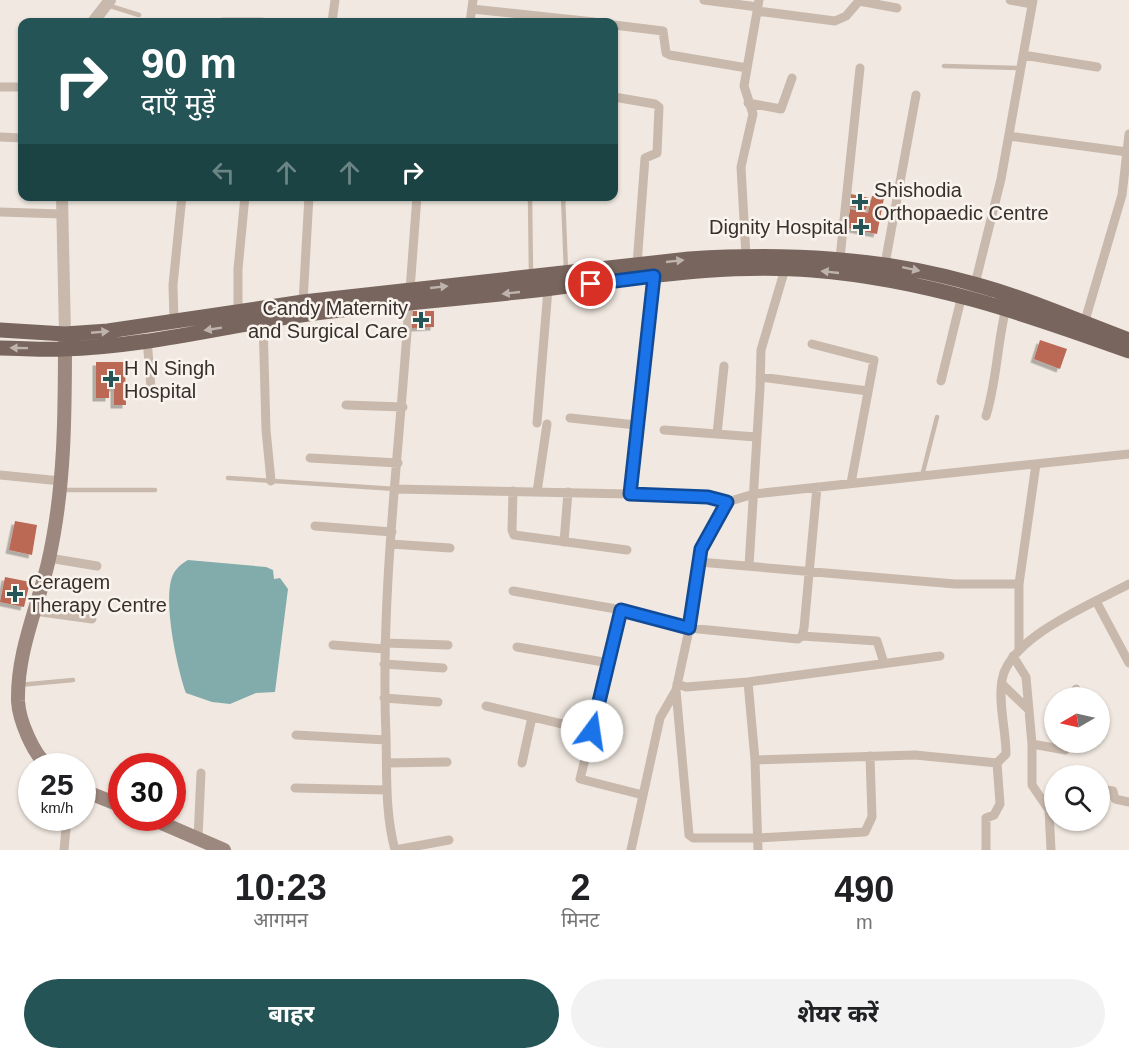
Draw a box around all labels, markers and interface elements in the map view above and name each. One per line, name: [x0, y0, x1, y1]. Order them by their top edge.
text: 90 m: [141, 40, 237, 87]
icon: right: [42, 42, 120, 120]
text: दाएँ मुड़ें: [141, 89, 215, 119]
icon: left: [207, 156, 240, 189]
icon: ahead: [270, 156, 303, 189]
icon: ahead: [333, 156, 366, 189]
icon: right: [396, 156, 429, 189]
place label: Shishodia Orthopaedic Centre: [874, 179, 1049, 224]
marker: Shishodia Orthopaedic Centre: [851, 193, 869, 211]
place label: Dignity Hospital: [709, 216, 848, 238]
marker: Dignity Hospital: [852, 218, 870, 236]
one-way arrow: [665, 256, 684, 266]
pin: [565, 258, 616, 309]
one-way arrow: [901, 265, 920, 274]
icon: arrive: [574, 267, 607, 300]
one-way arrow: [820, 267, 839, 276]
one-way arrow: [430, 282, 449, 292]
one-way arrow: [501, 288, 520, 298]
place label: Candy Maternity and Surgical Care: [248, 297, 408, 342]
marker: Candy Maternity and Surgical Care: [412, 311, 430, 329]
one-way arrow: [203, 325, 222, 334]
one-way arrow: [91, 327, 110, 337]
one-way arrow: [10, 344, 29, 353]
place label: H N Singh Hospital: [124, 357, 215, 402]
marker: H N Singh Hospital: [102, 370, 120, 388]
place label: Ceragem Therapy Centre: [28, 571, 167, 616]
marker: Ceragem Therapy Centre: [6, 585, 24, 603]
north arrow: [1044, 687, 1110, 753]
map controls: [1044, 687, 1110, 831]
position arrow: [560, 699, 624, 763]
speed limit sign: 30: [108, 753, 186, 831]
button: search: [1044, 765, 1110, 831]
text: 25: [40, 768, 74, 801]
text: km/h: [41, 799, 73, 816]
text: 10:23: [235, 867, 327, 908]
text: 2: [570, 867, 591, 908]
text: 490: [834, 869, 894, 910]
text: आगमन: [253, 909, 308, 931]
text: मिनट: [561, 909, 600, 931]
text: m: [856, 911, 873, 933]
button: बाहर: [24, 979, 559, 1048]
button: शेयर करें: [571, 979, 1105, 1048]

